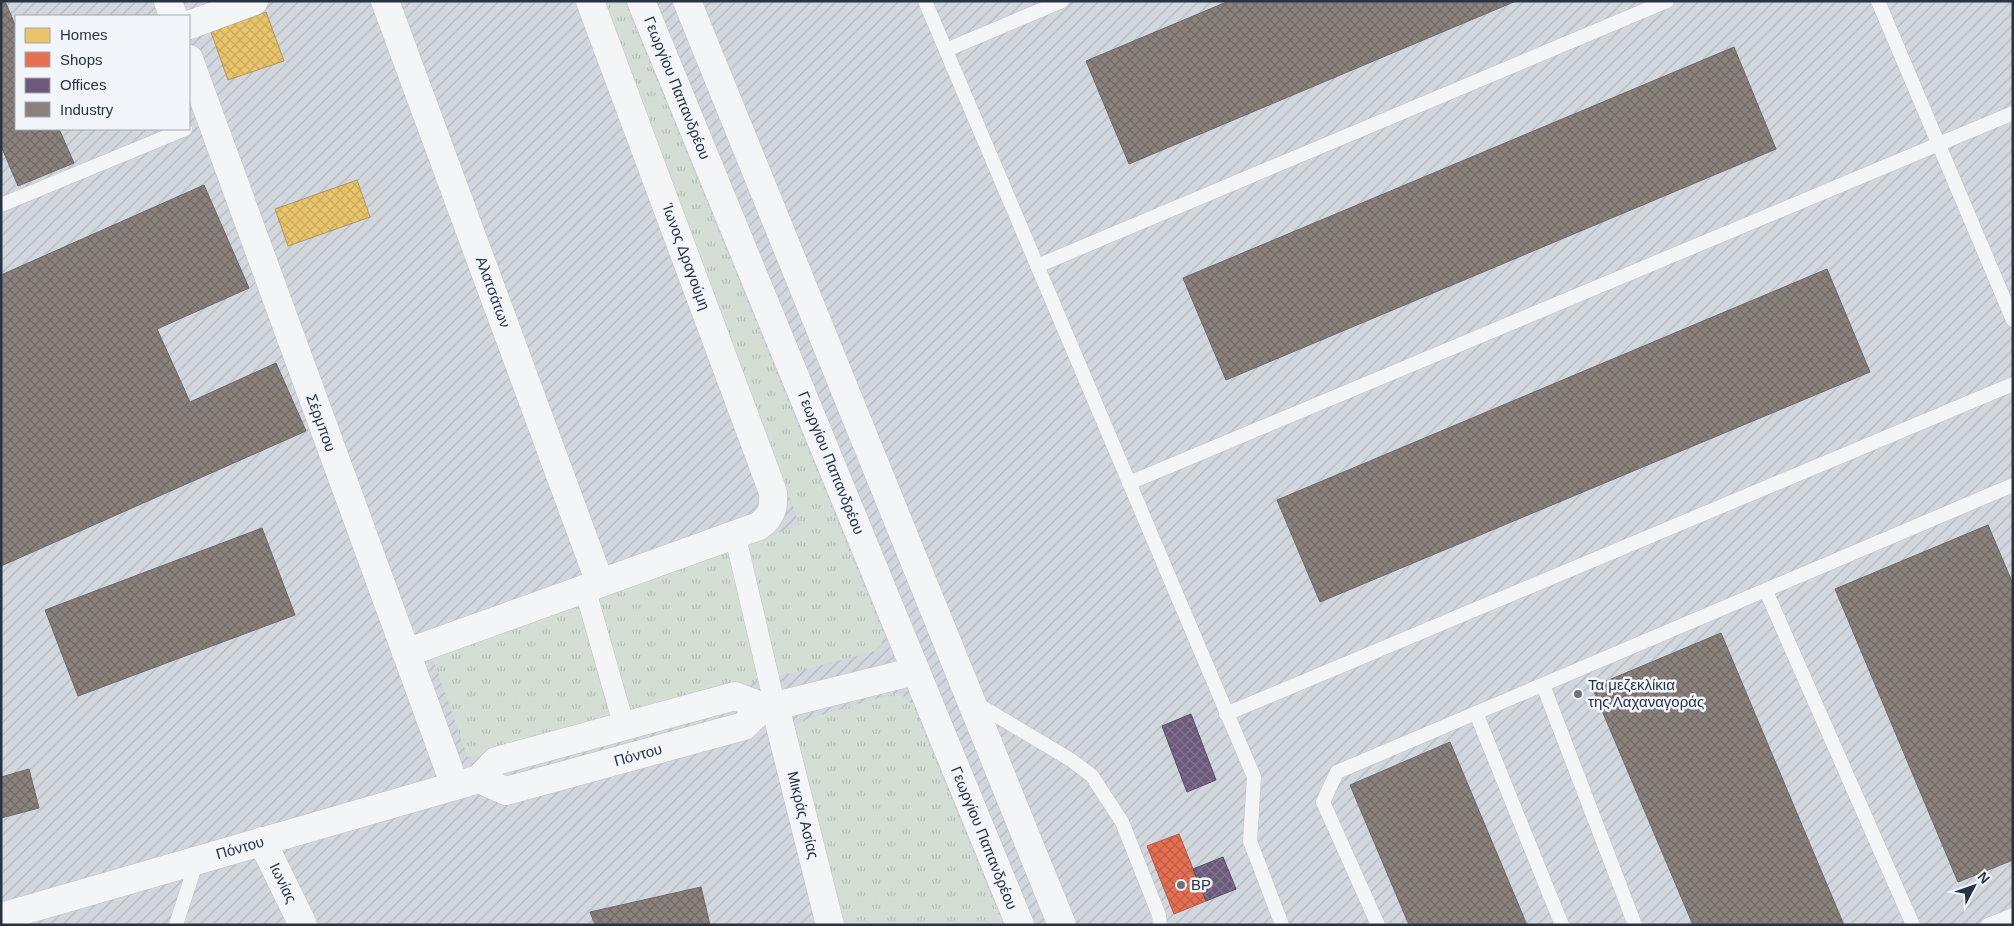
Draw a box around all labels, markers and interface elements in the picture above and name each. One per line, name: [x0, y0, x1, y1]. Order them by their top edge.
street label: Γεωργίου Παπανδρέου: [641, 14, 714, 162]
legend: [15, 15, 190, 130]
text: Homes: [60, 26, 108, 43]
text: Shops: [60, 51, 103, 68]
text: Offices: [60, 76, 106, 93]
text: Industry: [60, 101, 114, 118]
street label: Ίωνος Δραγούμη: [659, 200, 714, 312]
street label: Αλατσάτων: [473, 254, 514, 330]
street label: Γεωργίου Παπανδρέου: [795, 389, 868, 537]
street label: Σέρμπου: [303, 392, 340, 454]
place label: Τα μεζεκλίκια της Λαχαναγοράς: [1588, 676, 1704, 710]
marker: Τα μεζεκλίκια της Λαχαναγοράς: [1572, 688, 1584, 700]
street label: Πόντου: [612, 740, 664, 769]
street label: Γεωργίου Παπανδρέου: [948, 764, 1021, 912]
street label: Μικράς Ασίας: [784, 769, 823, 860]
street label: Πόντου: [214, 833, 266, 862]
street label: Ιωνίας: [266, 860, 300, 906]
north arrow: [1949, 861, 1999, 911]
text: N: [1974, 868, 1993, 887]
place label: BP: [1191, 876, 1211, 893]
marker: BP: [1175, 879, 1187, 891]

